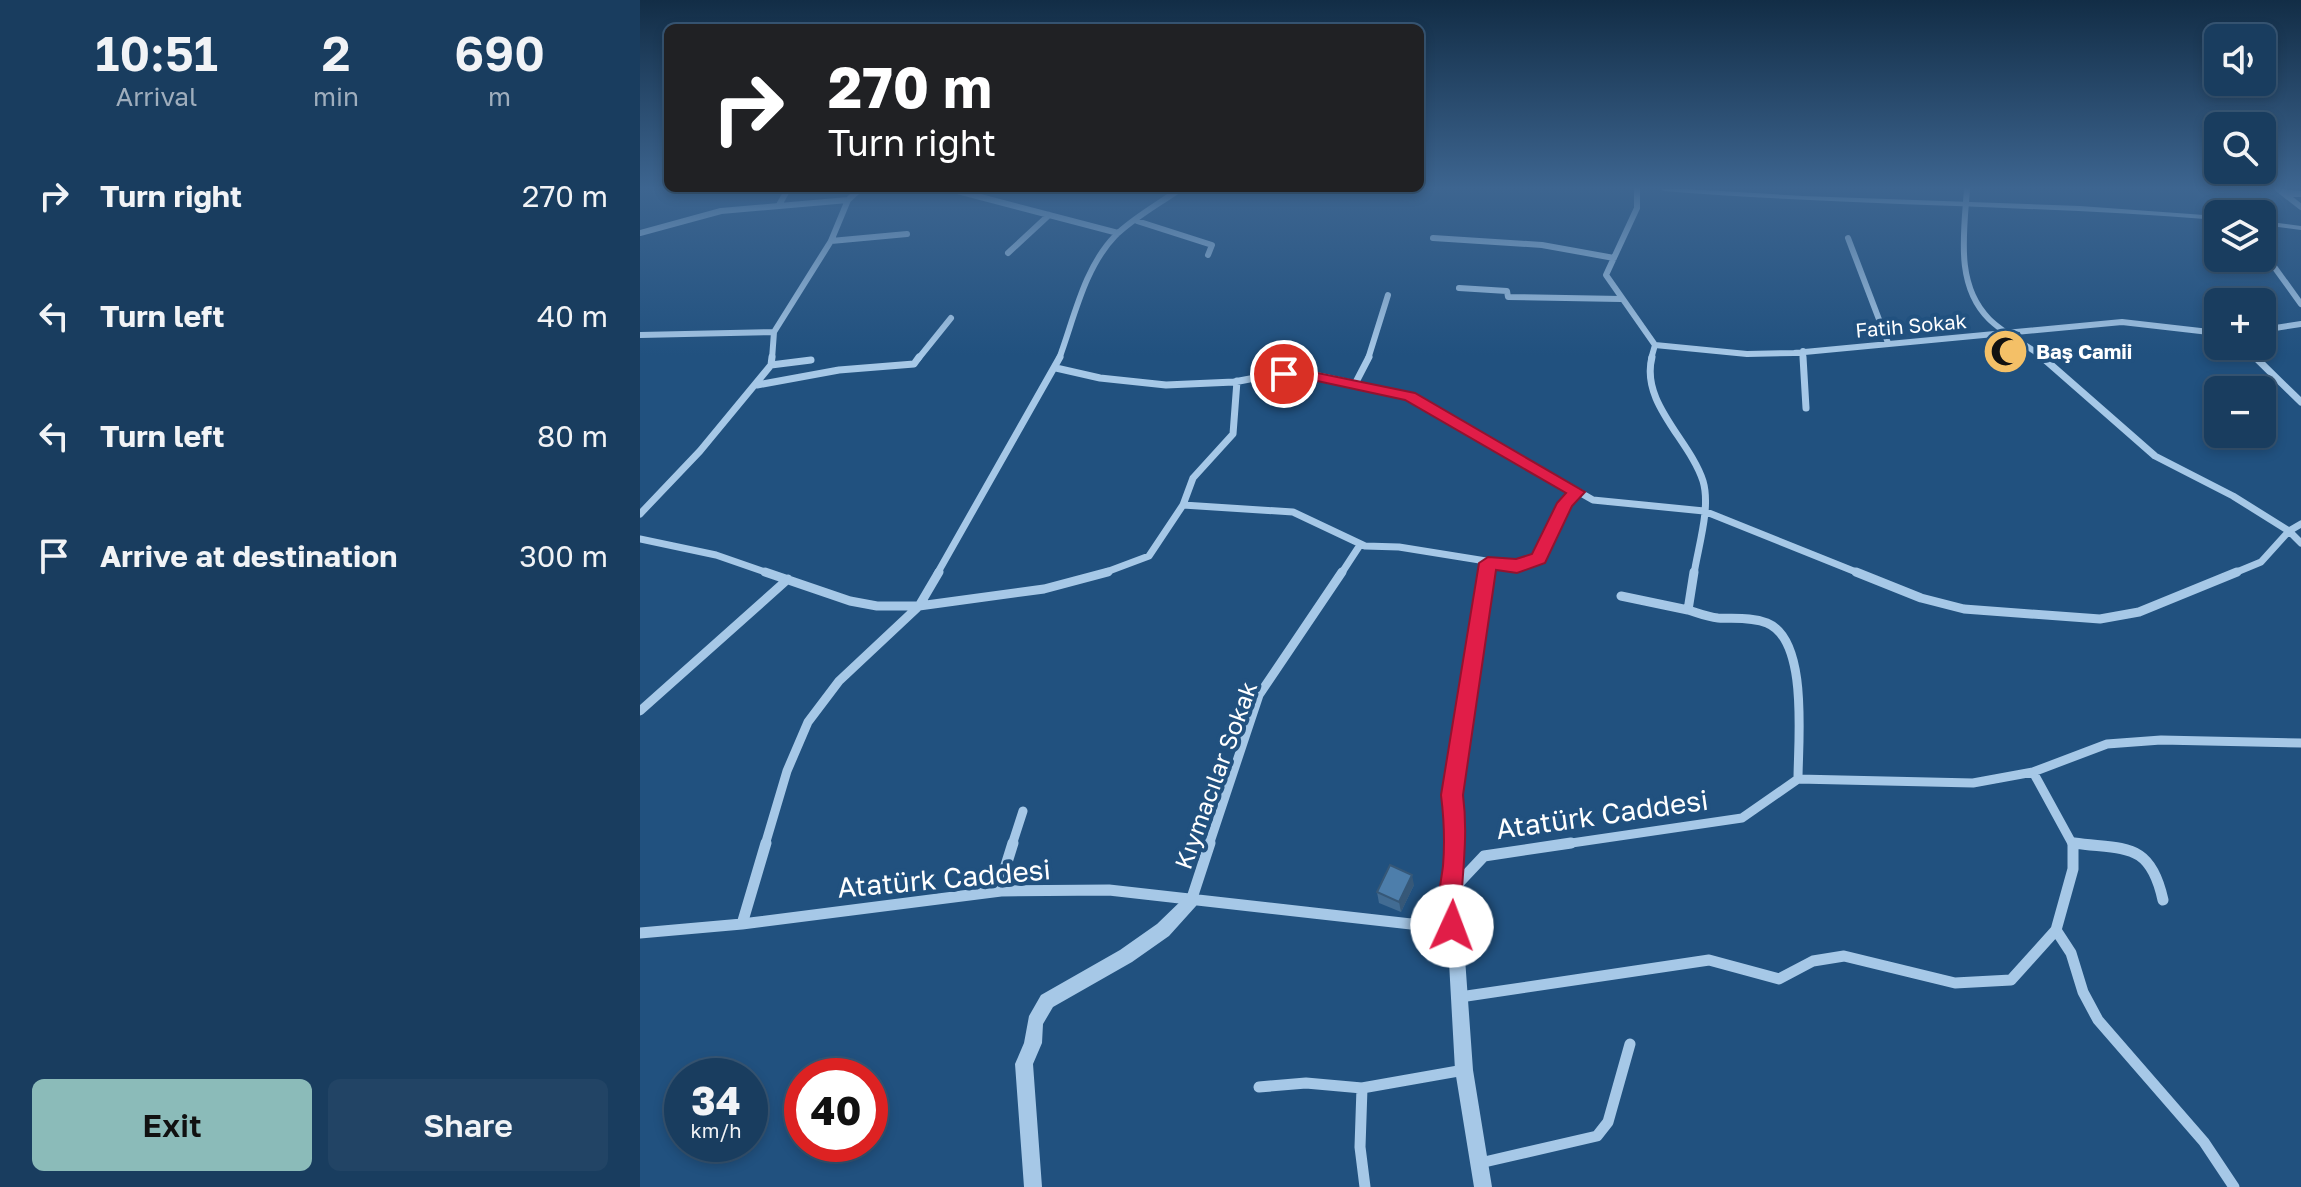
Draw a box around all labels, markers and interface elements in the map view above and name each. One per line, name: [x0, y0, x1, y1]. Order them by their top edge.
text: 10:51: [95, 24, 218, 82]
text: 2: [322, 24, 350, 82]
text: 690: [454, 24, 545, 82]
map controls: [2204, 24, 2276, 448]
button: sound: [2204, 24, 2276, 96]
text: 270 m: [828, 53, 992, 120]
icon: right: [696, 56, 800, 160]
text: Arrival: [116, 81, 197, 112]
text: min: [313, 81, 359, 112]
text: m: [488, 81, 511, 112]
button: search: [2204, 112, 2276, 184]
text: Turn right: [828, 121, 996, 164]
icon: right: [32, 174, 76, 218]
text: Turn right: [100, 178, 242, 214]
text: 270 m: [522, 178, 608, 214]
button: layers: [2204, 200, 2276, 272]
button: +: [2204, 288, 2276, 360]
icon: left: [32, 294, 76, 338]
text: Turn left: [100, 298, 225, 334]
text: 40 m: [537, 298, 608, 334]
street label: Fatih Sokak: [1854, 308, 1968, 342]
mosque icon: Baş Camii: [1981, 327, 2029, 375]
place label: Baş Camii: [2036, 339, 2132, 363]
pin: [1250, 340, 1318, 408]
icon: arrive: [1262, 352, 1306, 396]
button: −: [2204, 376, 2276, 448]
icon: left: [32, 414, 76, 458]
text: Turn left: [100, 418, 225, 454]
text: 80 m: [537, 418, 608, 454]
icon: arrive: [32, 534, 76, 578]
text: Arrive at destination: [100, 538, 397, 574]
text: 300 m: [519, 538, 608, 574]
street label: Kıymacılar Sokak: [1168, 677, 1262, 873]
street label: Atatürk Caddesi: [1494, 783, 1710, 845]
street label: Atatürk Caddesi: [836, 852, 1052, 904]
position arrow: [1410, 884, 1494, 968]
speed limit sign: 40: [784, 1058, 888, 1162]
text: 34: [691, 1076, 741, 1124]
button: Exit: [32, 1079, 312, 1171]
button: Share: [328, 1079, 608, 1171]
text: km/h: [691, 1118, 741, 1142]

